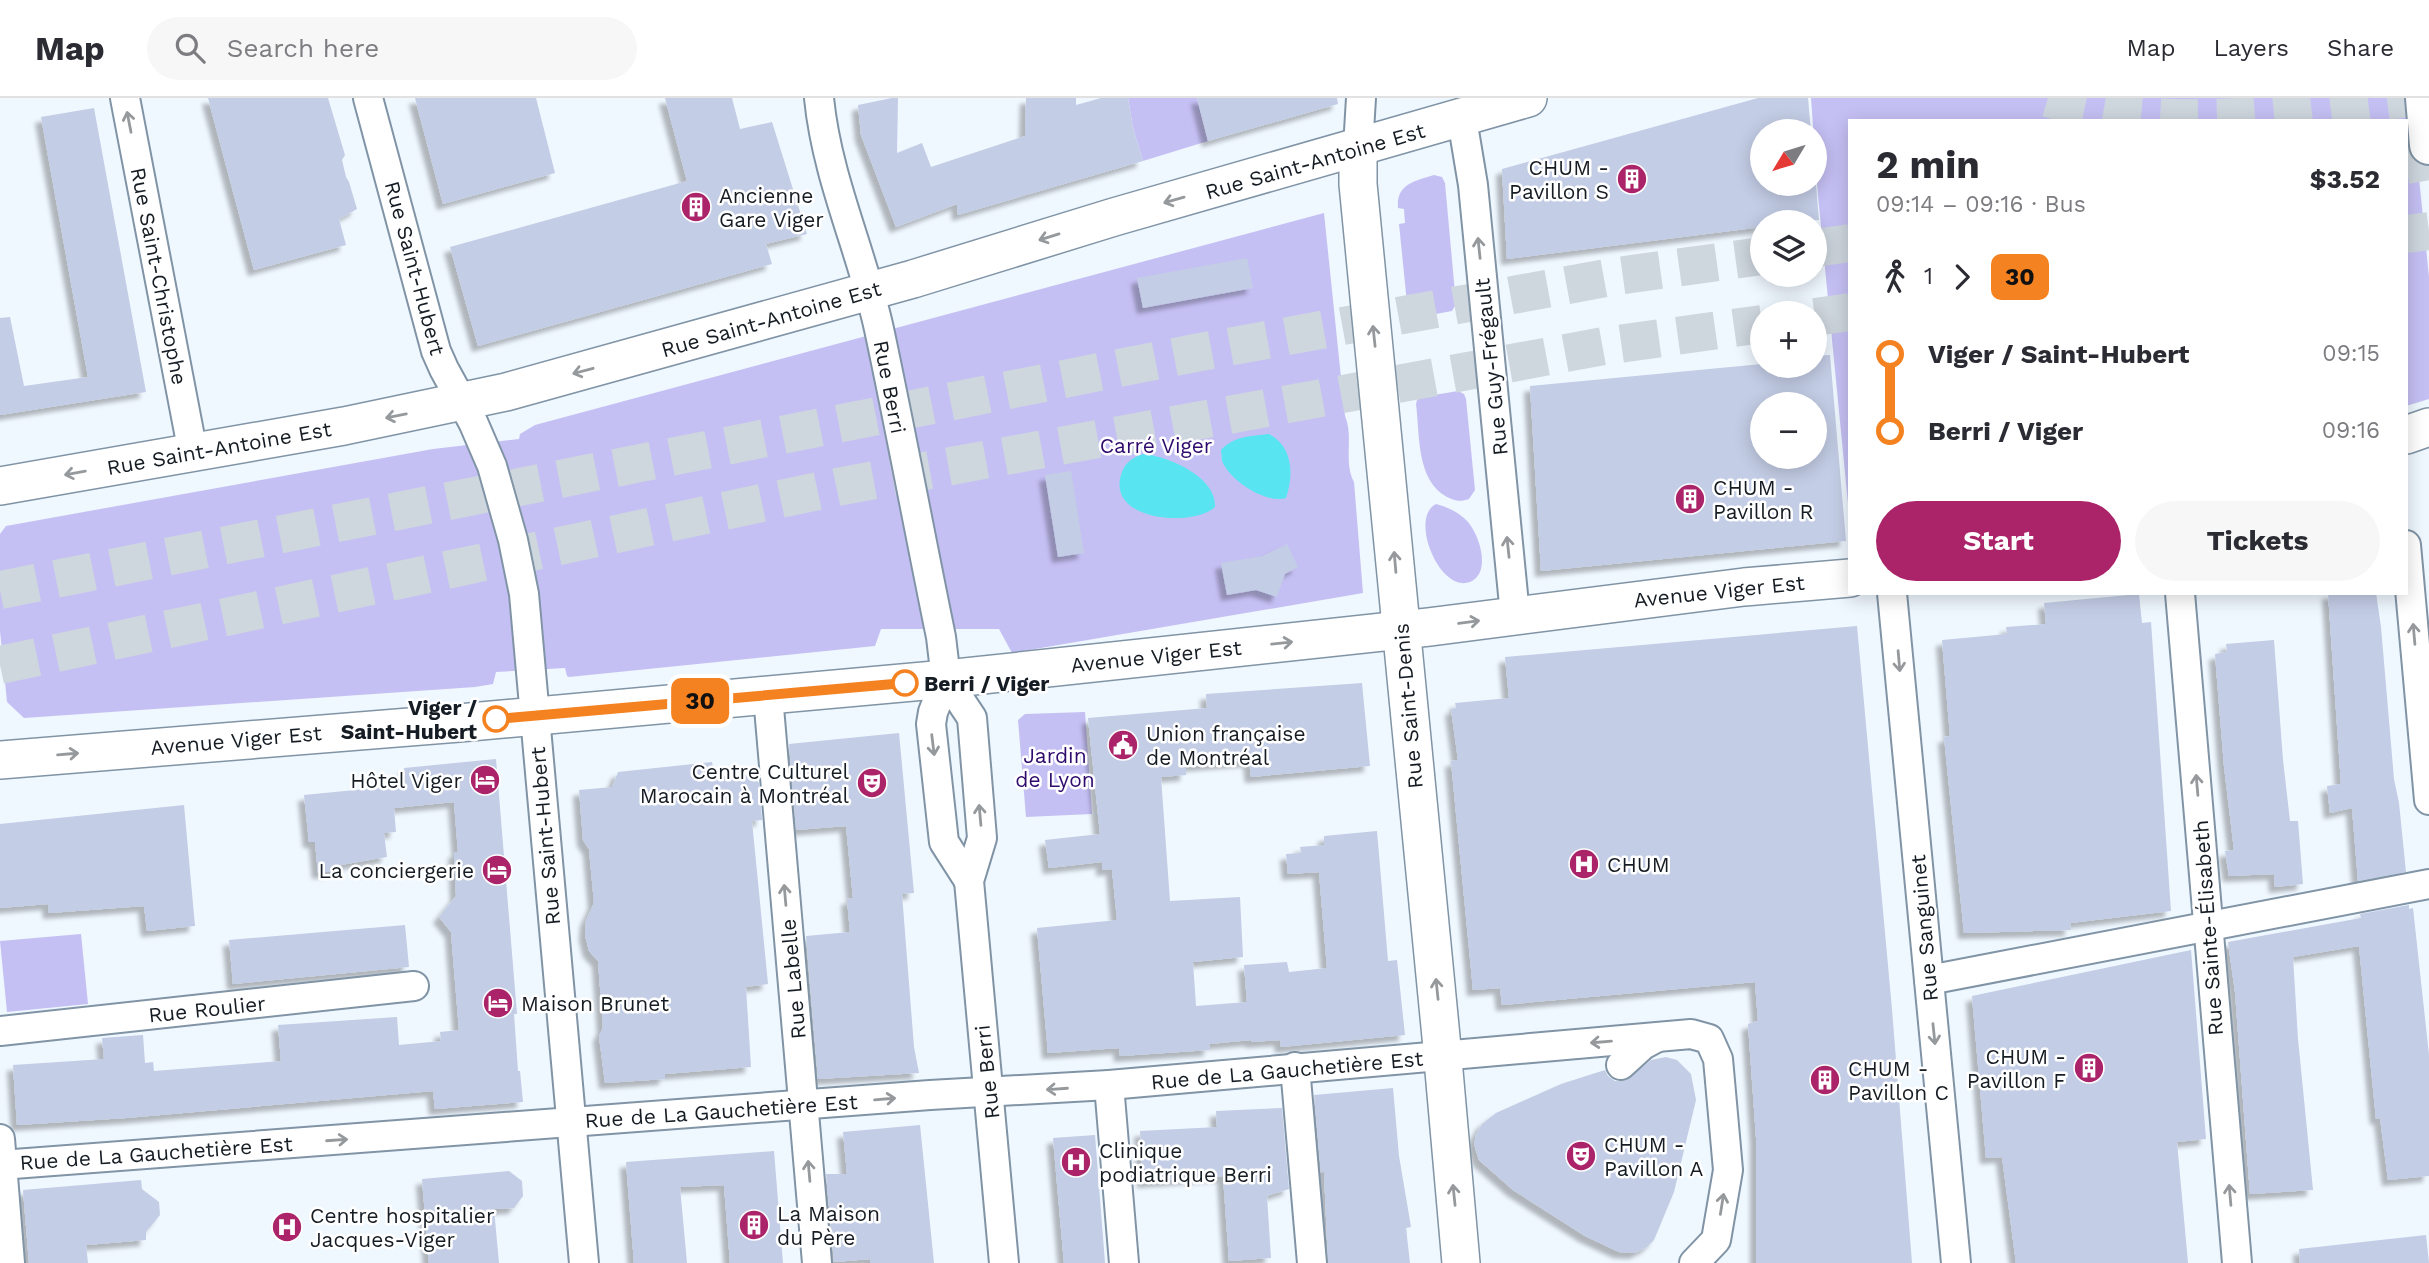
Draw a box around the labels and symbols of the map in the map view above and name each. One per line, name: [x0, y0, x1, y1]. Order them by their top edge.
one-way arrow: [122, 111, 136, 134]
street label: Rue Saint-Antoine Est: [1202, 118, 1428, 204]
north arrow: [1750, 119, 1827, 196]
place label: CHUM - Pavillon S: [1509, 155, 1609, 204]
building icon: CHUM - Pavillon S: [1615, 162, 1649, 196]
street label: Rue Saint-Christophe: [126, 165, 192, 387]
street label: Rue Saint-Hubert: [380, 178, 450, 358]
place label: Ancienne Gare Viger: [719, 183, 824, 232]
building icon: Ancienne Gare Viger: [679, 190, 713, 224]
one-way arrow: [1164, 195, 1186, 208]
one-way arrow: [1038, 231, 1060, 244]
one-way arrow: [1472, 237, 1485, 260]
street label: Rue Saint-Antoine Est: [658, 276, 884, 362]
street label: Rue Guy-Frégault: [1469, 277, 1513, 457]
one-way arrow: [1367, 325, 1380, 348]
street label: Rue Berri: [869, 338, 911, 436]
one-way arrow: [572, 365, 594, 378]
one-way arrow: [385, 410, 408, 423]
street label: Rue Saint-Antoine Est: [105, 416, 333, 480]
park label: Carré Viger: [1100, 433, 1213, 458]
one-way arrow: [64, 467, 87, 480]
place label: CHUM - Pavillon R: [1713, 475, 1813, 524]
building icon: CHUM - Pavillon R: [1673, 482, 1707, 516]
one-way arrow: [1501, 537, 1514, 559]
one-way arrow: [1389, 551, 1402, 574]
street label: Avenue Viger Est: [1632, 570, 1806, 612]
one-way arrow: [1457, 615, 1480, 628]
street label: Rue Saint-Denis: [1388, 622, 1428, 790]
one-way arrow: [2407, 623, 2420, 646]
street label: Avenue Viger Est: [1069, 635, 1243, 677]
one-way arrow: [1270, 636, 1293, 649]
one-way arrow: [1893, 649, 1906, 672]
marker: Berri / Viger: [892, 670, 918, 696]
place label: Berri / Viger: [924, 671, 1049, 696]
line badge: 30: [668, 678, 732, 724]
place label: Viger / Saint-Hubert: [341, 695, 477, 744]
marker: Viger / Saint-Hubert: [483, 706, 509, 732]
street label: Avenue Viger Est: [149, 720, 323, 760]
place label: Union française de Montréal: [1146, 721, 1306, 770]
public building icon: Union française de Montréal: [1106, 728, 1140, 762]
one-way arrow: [927, 733, 940, 755]
park label: Jardin de Lyon: [1015, 743, 1095, 792]
street label: Rue Saint-Hubert: [525, 746, 565, 926]
one-way arrow: [56, 747, 79, 760]
place label: Centre Culturel Marocain à Montréal: [640, 759, 850, 808]
hotel icon: Hôtel Viger: [468, 763, 502, 797]
theatre icon: Centre Culturel Marocain à Montréal: [855, 766, 889, 800]
place label: Hôtel Viger: [350, 768, 462, 793]
one-way arrow: [2191, 774, 2204, 797]
one-way arrow: [973, 804, 986, 827]
street label: Rue Sainte-Élisabeth: [2188, 819, 2228, 1037]
hospital icon: CHUM: [1567, 847, 1601, 881]
place label: CHUM: [1607, 852, 1670, 877]
hotel icon: La conciergerie: [480, 853, 514, 887]
street label: Rue Sanguinet: [1905, 853, 1943, 1003]
place label: La conciergerie: [318, 858, 474, 883]
one-way arrow: [778, 884, 791, 907]
street label: Rue Labelle: [775, 918, 811, 1040]
one-way arrow: [1430, 978, 1443, 1000]
hotel icon: Maison Brunet: [481, 986, 515, 1020]
street label: Rue Roulier: [147, 990, 267, 1028]
place label: Maison Brunet: [521, 991, 669, 1016]
one-way arrow: [1927, 1022, 1940, 1045]
street label: Rue Berri: [970, 1024, 1004, 1120]
one-way arrow: [1590, 1036, 1613, 1049]
place label: CHUM - Pavillon F: [1967, 1044, 2066, 1093]
street label: Rue de La Gauchetière Est: [1150, 1046, 1424, 1094]
building icon: CHUM - Pavillon F: [2072, 1051, 2106, 1085]
place label: CHUM - Pavillon C: [1848, 1056, 1949, 1105]
building icon: CHUM - Pavillon C: [1808, 1063, 1842, 1097]
one-way arrow: [1046, 1083, 1069, 1096]
street label: Rue de La Gauchetière Est: [584, 1089, 858, 1133]
one-way arrow: [873, 1092, 896, 1105]
street label: Rue de La Gauchetière Est: [19, 1131, 293, 1175]
place label: CHUM - Pavillon A: [1604, 1132, 1704, 1181]
one-way arrow: [325, 1133, 348, 1146]
place label: Clinique podiatrique Berri: [1099, 1138, 1272, 1187]
theatre icon: CHUM - Pavillon A: [1564, 1139, 1598, 1173]
hospital icon: Clinique podiatrique Berri: [1059, 1145, 1093, 1179]
one-way arrow: [802, 1160, 815, 1182]
one-way arrow: [1448, 1184, 1461, 1207]
one-way arrow: [2224, 1184, 2237, 1207]
one-way arrow: [1716, 1193, 1729, 1216]
place label: La Maison du Père: [777, 1201, 880, 1250]
place label: Centre hospitalier Jacques-Viger: [310, 1203, 495, 1252]
building icon: La Maison du Père: [737, 1208, 771, 1242]
hospital icon: Centre hospitalier Jacques-Viger: [270, 1210, 304, 1244]

